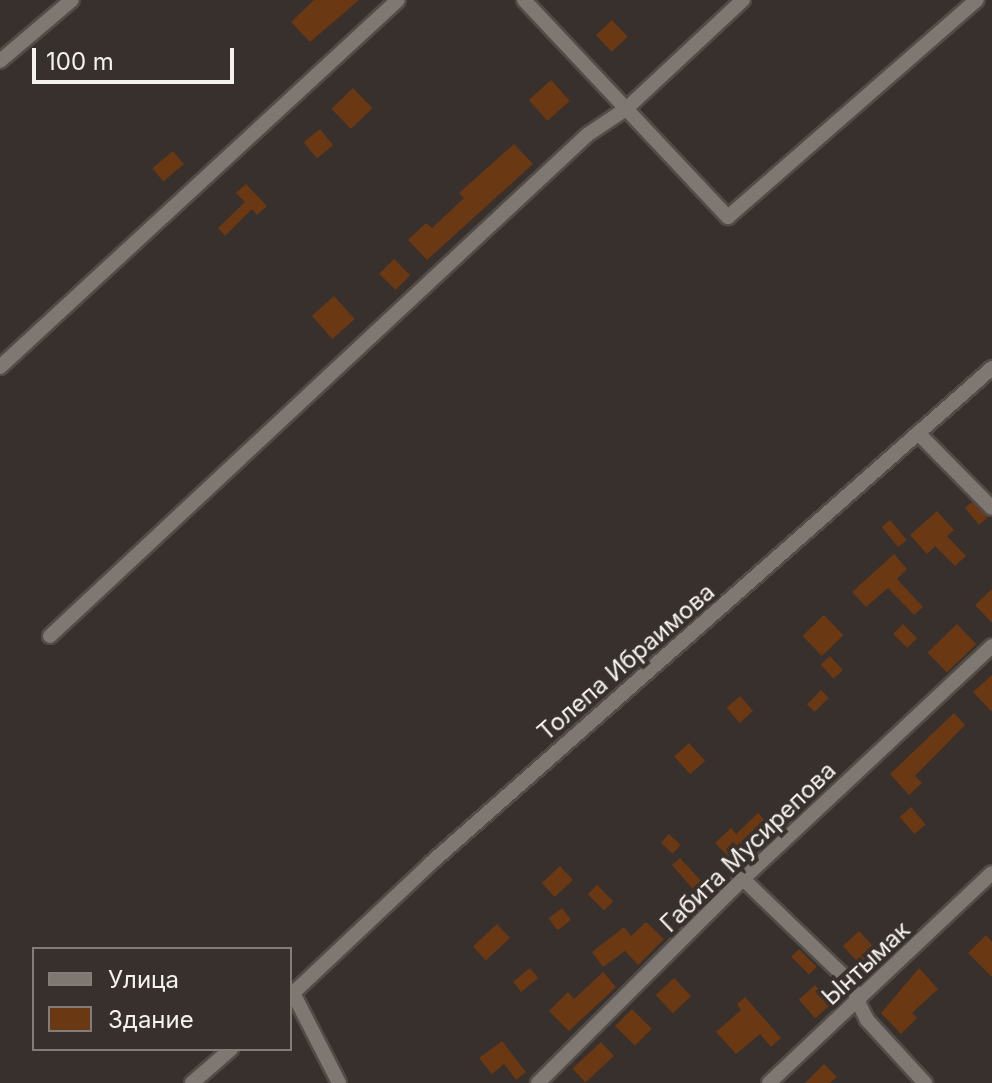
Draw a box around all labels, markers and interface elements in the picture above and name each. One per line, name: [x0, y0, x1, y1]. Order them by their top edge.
scale bar: [36, 32, 238, 82]
text: 100 m: [46, 47, 114, 76]
street label: Толепа Ибраимова: [532, 577, 720, 747]
street label: Габита Мусирепова: [654, 756, 842, 938]
street label: Ынтымак: [816, 915, 916, 1011]
legend: [32, 947, 292, 1051]
text: Улица: [108, 965, 179, 994]
text: Здание: [108, 1005, 194, 1034]

